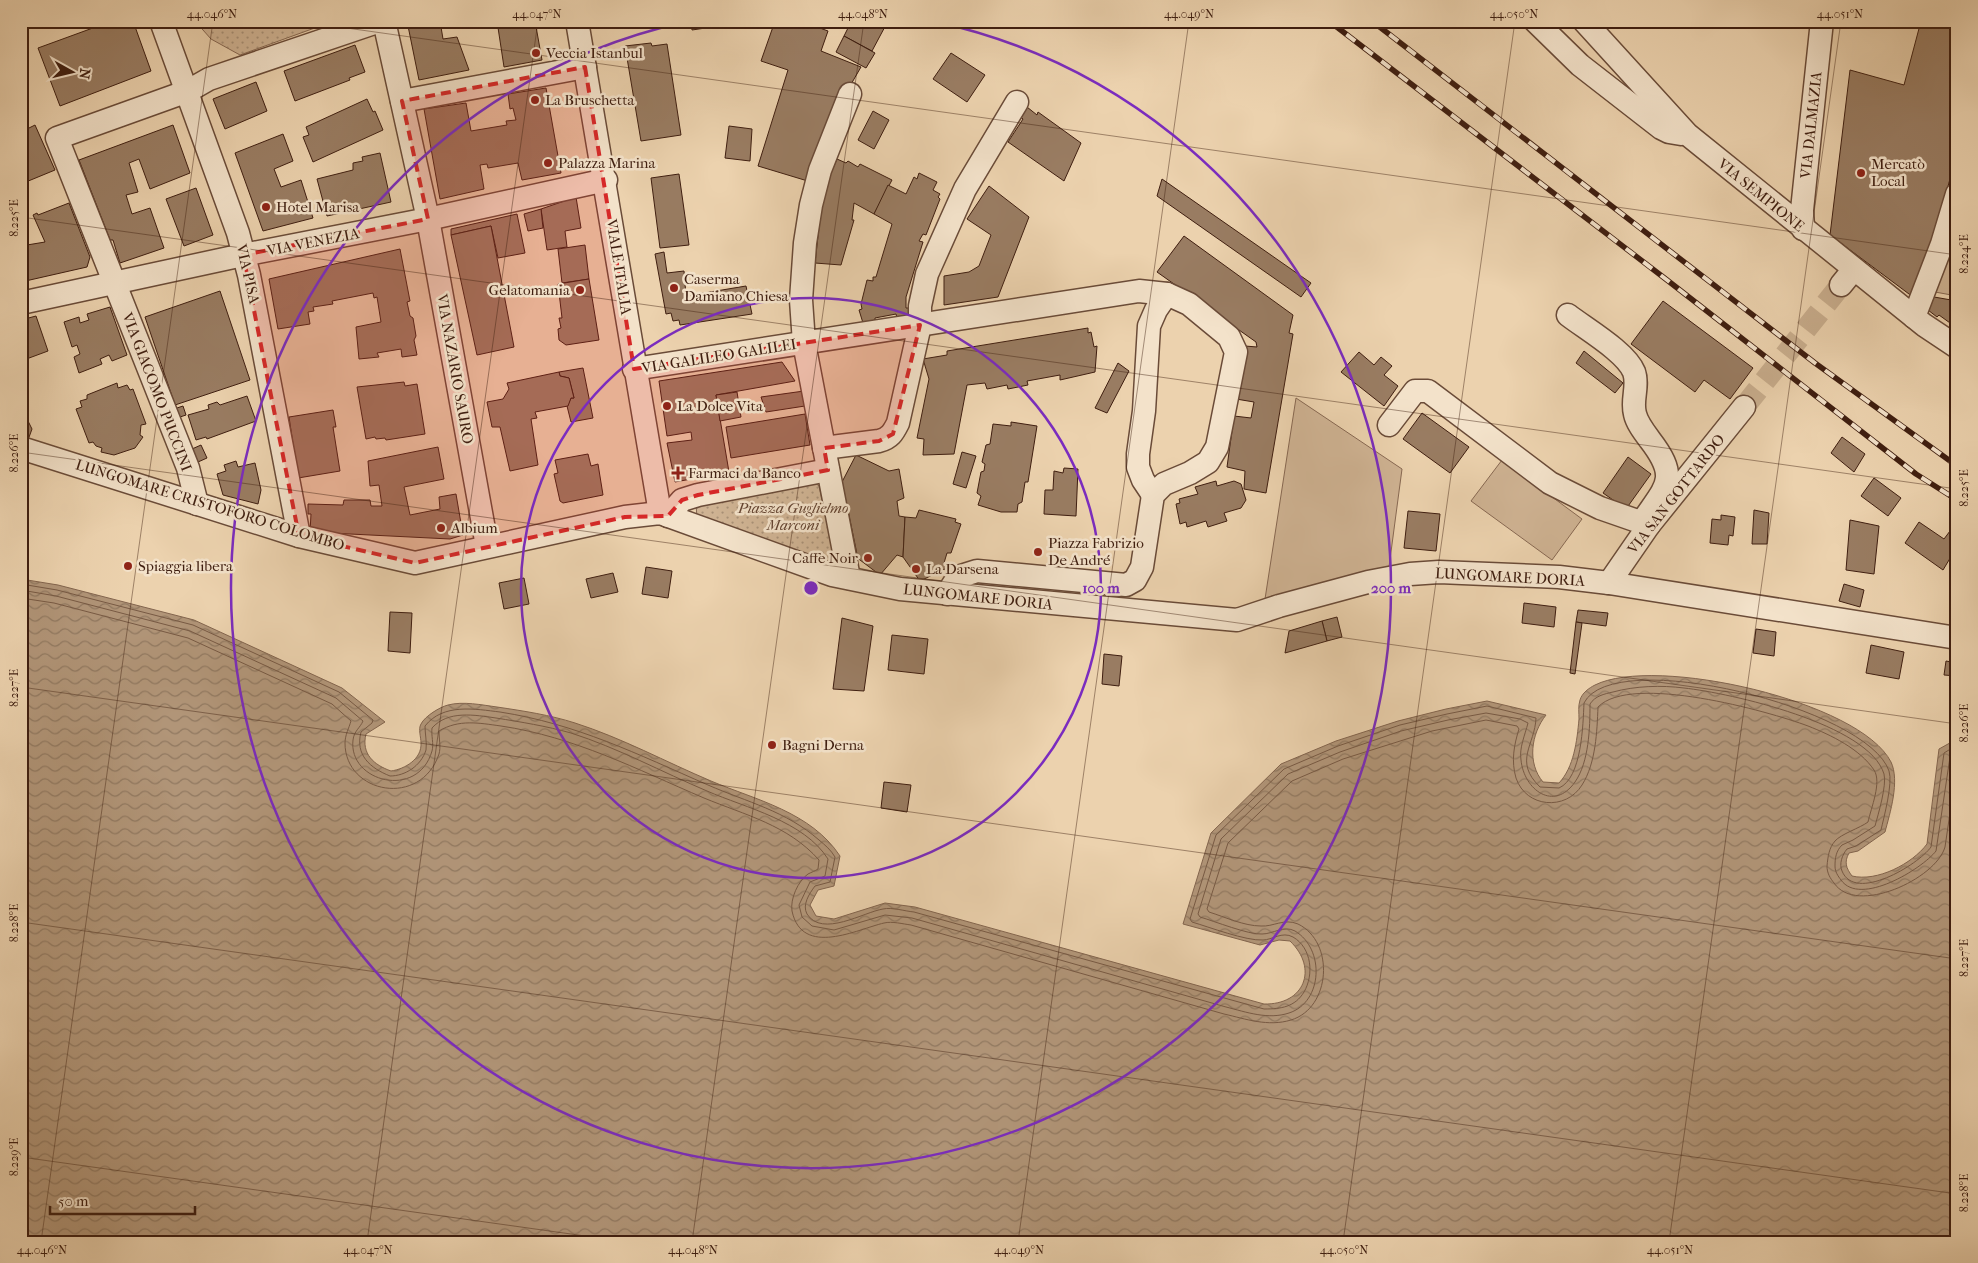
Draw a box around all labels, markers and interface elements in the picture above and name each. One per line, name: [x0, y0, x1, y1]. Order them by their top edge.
text: 44.046°N: [187, 7, 237, 21]
text: 44.047°N: [512, 7, 562, 21]
text: 44.048°N: [838, 7, 888, 21]
text: 44.049°N: [1164, 7, 1214, 21]
text: 44.050°N: [1490, 7, 1538, 21]
text: 44.051°N: [1817, 7, 1863, 21]
place label: Veccia Istanbul: [545, 44, 643, 62]
marker: Veccia Istanbul: [530, 47, 542, 59]
north arrow: [48, 48, 98, 98]
text: N: [75, 67, 94, 81]
street label: VIA DALMAZIA: [1796, 70, 1826, 180]
place label: La Bruschetta: [545, 91, 635, 109]
marker: La Bruschetta: [529, 94, 541, 106]
place label: Palazza Marina: [558, 154, 657, 172]
street label: VIA SEMPIONE: [1713, 154, 1808, 235]
place label: Mercatò Local: [1871, 155, 1925, 190]
marker: Palazza Marina: [542, 157, 554, 169]
marker: Mercatò Local: [1855, 167, 1867, 179]
place label: Hotel Marisa: [276, 198, 360, 216]
text: 8.225°E: [7, 199, 21, 237]
marker: Hotel Marisa: [260, 201, 272, 213]
street label: VIALE ITALIA: [602, 217, 635, 316]
street label: VIA VENEZIA: [264, 224, 361, 260]
text: 8.224°E: [1957, 234, 1971, 274]
street label: VIA PISA: [232, 241, 264, 306]
place label: Caserma Damiano Chiesa: [684, 270, 789, 305]
place label: Gelatomania: [489, 281, 571, 299]
marker: Caserma Damiano Chiesa: [668, 282, 680, 294]
marker: Gelatomania: [574, 284, 586, 296]
street label: VIA NAZARIO SAURO: [433, 292, 477, 446]
street label: VIA GIACOMO PUCCINI: [118, 309, 196, 474]
street label: VIA GALILEO GALILEI: [639, 335, 798, 377]
place label: La Dolce Vita: [677, 397, 764, 415]
marker: La Dolce Vita: [661, 400, 673, 412]
street label: VIA SAN GOTTARDO: [1623, 430, 1728, 558]
text: 8.226°E: [7, 434, 21, 472]
street label: LUNGOMARE CRISTOFORO COLOMBO: [73, 455, 347, 555]
place label: Farmaci da Banco: [688, 464, 801, 482]
marker: Farmaci da Banco: [672, 467, 684, 479]
text: 8.225°E: [1957, 469, 1971, 507]
park label: Piazza Guglielmo Marconi: [737, 499, 848, 534]
place label: Albium: [450, 519, 498, 537]
marker: Albium: [435, 522, 447, 534]
place label: Piazza Fabrizio De André: [1048, 534, 1144, 569]
marker: Piazza Fabrizio De André: [1032, 546, 1044, 558]
place label: Caffe Noir: [792, 549, 859, 567]
marker: Caffe Noir: [862, 552, 874, 564]
place label: Spiaggia libera: [138, 557, 234, 575]
marker: Spiaggia libera: [122, 560, 134, 572]
place label: La Darsena: [926, 560, 1000, 578]
marker: La Darsena: [910, 563, 922, 575]
street label: LUNGOMARE DORIA: [1434, 564, 1586, 590]
centre of rings: [802, 579, 820, 597]
text: 100 m: [1082, 579, 1120, 597]
text: 200 m: [1371, 579, 1411, 597]
street label: LUNGOMARE DORIA: [902, 580, 1054, 614]
text: 8.227°E: [7, 669, 21, 707]
text: 8.226°E: [1957, 704, 1971, 742]
place label: Bagni Derna: [782, 736, 865, 754]
marker: Bagni Derna: [766, 739, 778, 751]
text: 8.228°E: [7, 904, 21, 942]
text: 8.227°E: [1957, 939, 1971, 977]
text: 8.229°E: [7, 1138, 21, 1176]
text: 8.228°E: [1957, 1174, 1971, 1212]
scale bar: [50, 1183, 195, 1215]
text: 50 m: [58, 1192, 89, 1210]
text: 44.046°N: [17, 1243, 67, 1257]
text: 44.047°N: [343, 1243, 393, 1257]
text: 44.048°N: [668, 1243, 718, 1257]
text: 44.049°N: [994, 1243, 1044, 1257]
text: 44.050°N: [1320, 1243, 1368, 1257]
text: 44.051°N: [1647, 1243, 1693, 1257]

